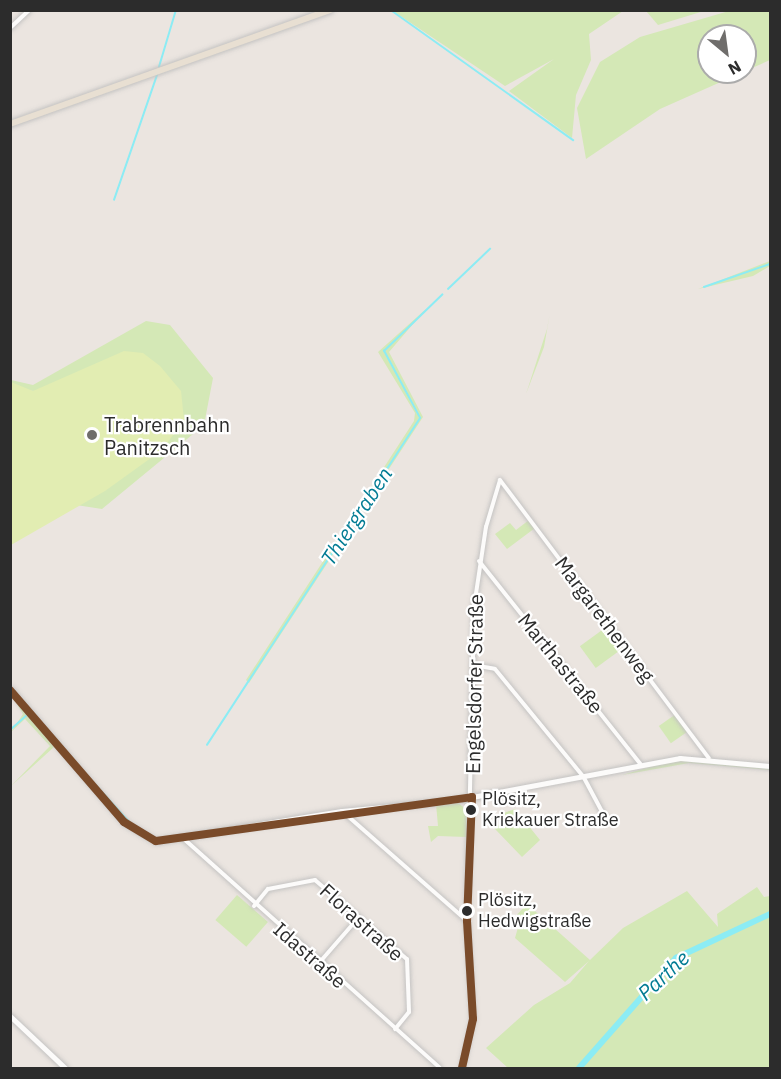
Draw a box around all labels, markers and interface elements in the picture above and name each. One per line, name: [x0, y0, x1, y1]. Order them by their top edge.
north arrow: [697, 24, 757, 84]
text: N: [725, 56, 745, 80]
place label: Trabrennbahn Panitzsch: [104, 412, 230, 459]
marker: Trabrennbahn Panitzsch: [85, 428, 99, 442]
water label: Thiergraben: [315, 462, 397, 570]
street label: Margarethenweg: [550, 552, 660, 686]
street label: Engelsdorfer Straße: [460, 594, 488, 774]
street label: Marthastraße: [513, 608, 609, 718]
place label: Plösitz, Kriekauer Straße: [482, 789, 619, 832]
marker: Plösitz, Kriekauer Straße: [465, 804, 477, 816]
street label: Florastraße: [315, 878, 409, 966]
place label: Plösitz, Hedwigstraße: [478, 890, 591, 932]
marker: Plösitz, Hedwigstraße: [461, 905, 473, 917]
street label: Idastraße: [269, 917, 351, 993]
water label: Parthe: [632, 945, 694, 1005]

